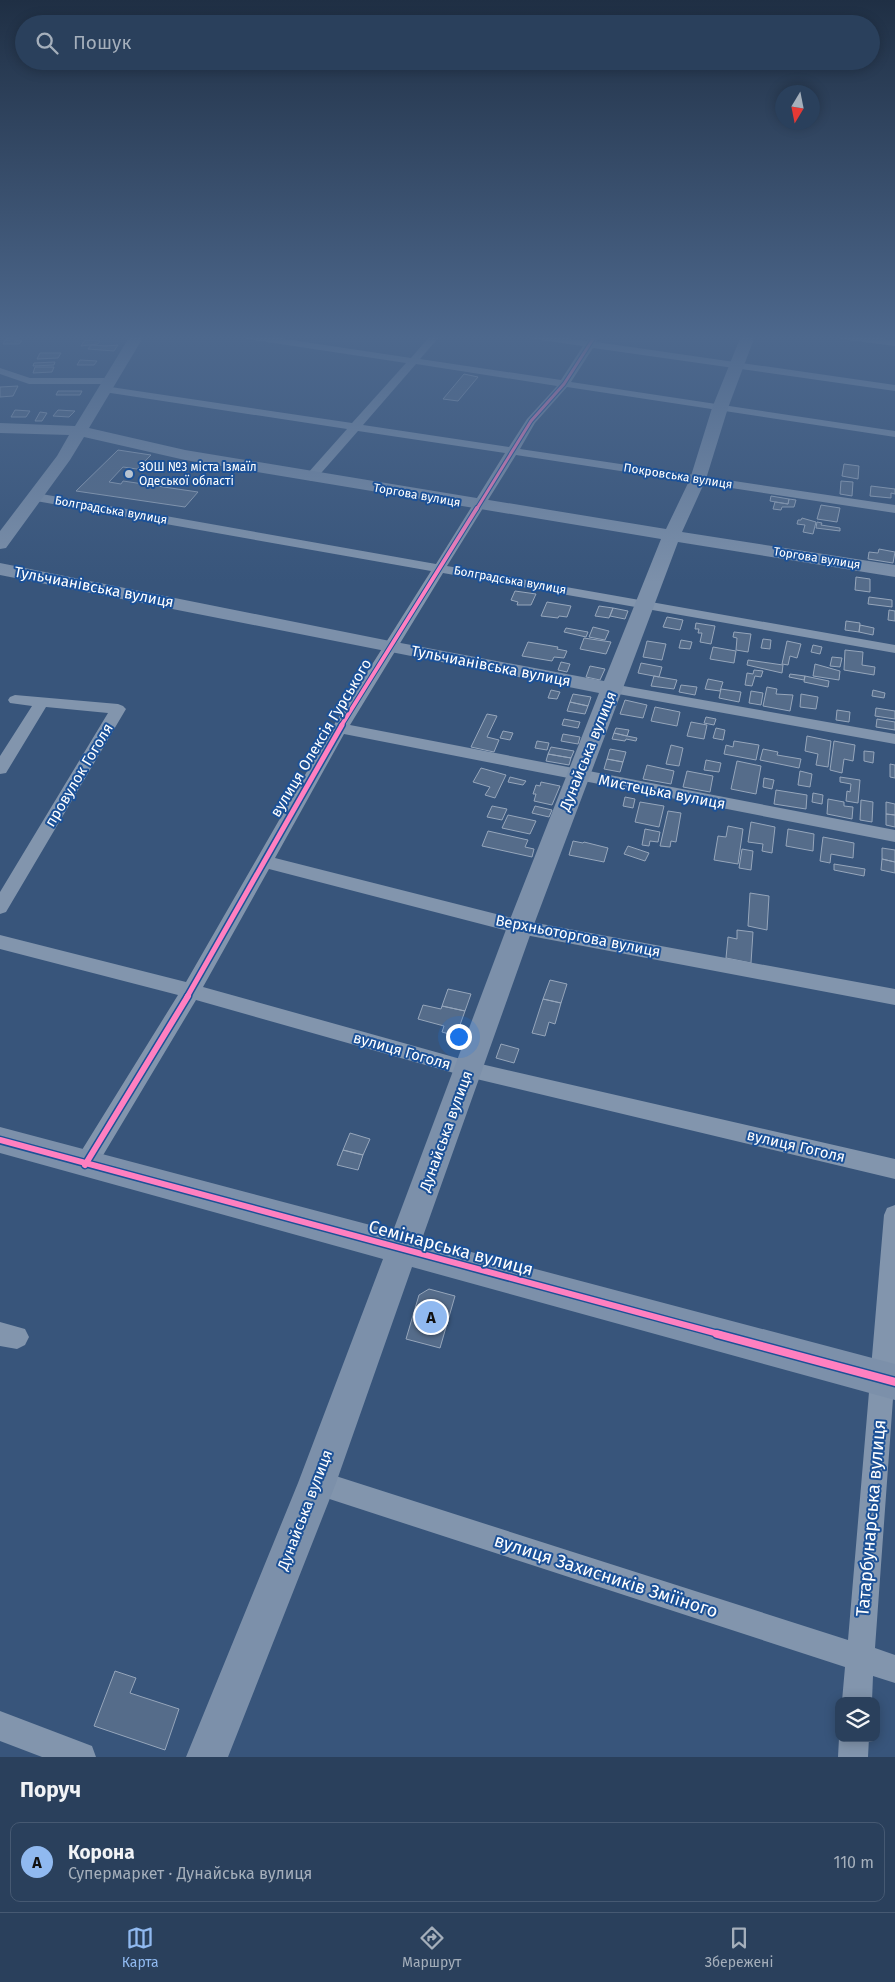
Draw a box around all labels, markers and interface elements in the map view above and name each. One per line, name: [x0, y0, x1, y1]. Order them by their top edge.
search box: [15, 15, 880, 70]
icon: search: [33, 29, 61, 57]
text: Пошук: [73, 31, 131, 54]
north arrow: [775, 85, 820, 130]
place label: ЗОШ №3 міста Ізмаїл Одеської області: [139, 460, 257, 488]
street label: Покровська вулиця: [623, 460, 733, 492]
marker: ЗОШ №3 міста Ізмаїл Одеської області: [123, 468, 135, 480]
street label: Торгова вулиця: [372, 480, 462, 510]
street label: Болградська вулиця: [54, 493, 168, 527]
street label: Торгова вулиця: [772, 544, 862, 572]
street label: Тульчианівська вулиця: [13, 563, 175, 611]
street label: Болградська вулиця: [453, 563, 567, 597]
street label: Тульчианівська вулиця: [410, 642, 572, 690]
street label: вулиця Олексія Гурського: [267, 656, 375, 820]
street label: Дунайська вулиця: [555, 689, 620, 814]
street label: провулок Гоголя: [41, 720, 117, 830]
street label: Мистецька вулиця: [597, 771, 727, 813]
street label: Верхньоторгова вулиця: [494, 911, 662, 961]
your location: [446, 1024, 472, 1050]
street label: вулиця Гоголя: [351, 1028, 453, 1074]
street label: Дунайська вулиця: [415, 1068, 476, 1195]
street label: вулиця Гоголя: [745, 1126, 847, 1166]
street label: Семінарська вулиця: [366, 1215, 536, 1281]
pin: A: [415, 1298, 447, 1336]
street label: Татарбунарська вулиця: [851, 1419, 891, 1617]
street label: Дунайська вулиця: [273, 1447, 336, 1574]
street label: вулиця Захисників Зміїного: [491, 1529, 721, 1623]
map controls: [835, 1697, 880, 1742]
button: layers: [835, 1697, 880, 1742]
text: Поруч: [20, 1777, 81, 1803]
text: Корона: [68, 1841, 135, 1864]
text: A: [32, 1853, 42, 1872]
text: 110 m: [833, 1853, 874, 1872]
text: Супермаркет · Дунайська вулиця: [68, 1864, 312, 1883]
tab: Карта: [122, 1924, 159, 1971]
tab: Маршрут: [402, 1924, 461, 1971]
tab: Збережені: [705, 1924, 773, 1971]

